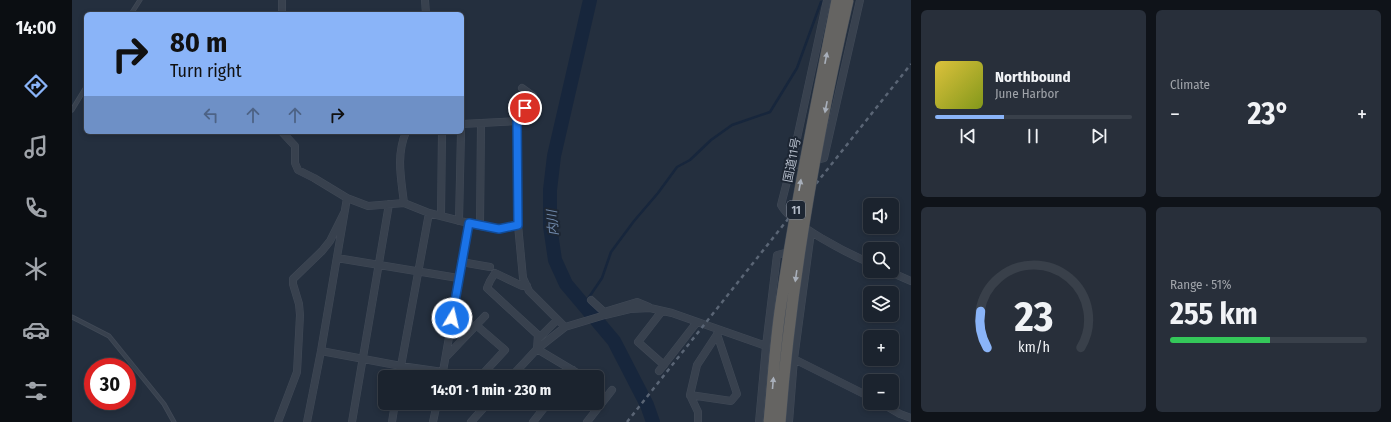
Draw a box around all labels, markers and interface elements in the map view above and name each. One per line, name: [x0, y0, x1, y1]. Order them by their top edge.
text: 14:00: [16, 17, 56, 39]
text: 80 m: [170, 26, 227, 59]
icon: right: [104, 28, 156, 80]
one-way arrow: [823, 52, 829, 64]
text: Turn right: [170, 60, 242, 82]
text: Northbound: [995, 68, 1071, 86]
icon: directions: [22, 72, 50, 100]
text: Climate: [1170, 77, 1210, 92]
text: June Harbor: [995, 86, 1059, 101]
pin: [508, 91, 542, 125]
text: 23°: [1247, 96, 1290, 132]
icon: arrive: [514, 97, 536, 119]
one-way arrow: [822, 101, 828, 113]
text: −: [1170, 101, 1180, 128]
text: +: [1357, 101, 1367, 128]
icon: left: [200, 104, 222, 126]
icon: ahead: [242, 104, 264, 126]
icon: ahead: [284, 104, 306, 126]
icon: right: [326, 104, 348, 126]
icon: previous: [957, 125, 979, 147]
icon: pause: [1022, 125, 1044, 147]
icon: next: [1088, 125, 1110, 147]
icon: music: [22, 133, 50, 161]
street label: 国道11号: [781, 136, 803, 184]
one-way arrow: [797, 179, 803, 191]
icon: phone: [22, 194, 50, 222]
map controls: [863, 198, 899, 410]
button: sound: [863, 198, 899, 234]
road number: 11: [787, 201, 805, 219]
water label: 内川: [544, 207, 561, 236]
button: search: [863, 242, 899, 278]
icon: climate: [22, 255, 50, 283]
one-way arrow: [793, 270, 799, 282]
text: Range · 51%: [1170, 277, 1232, 292]
button: layers: [863, 286, 899, 322]
text: 23: [1013, 291, 1053, 341]
text: 255 km: [1170, 296, 1258, 332]
position arrow: [431, 297, 473, 339]
icon: car: [22, 316, 50, 344]
button: +: [863, 330, 899, 366]
text: km/h: [1018, 338, 1049, 355]
speed limit sign: 30: [84, 358, 136, 410]
button: −: [863, 374, 899, 410]
icon: filters: [22, 377, 50, 405]
one-way arrow: [769, 377, 776, 389]
text: 14:01 · 1 min · 230 m: [431, 381, 551, 399]

